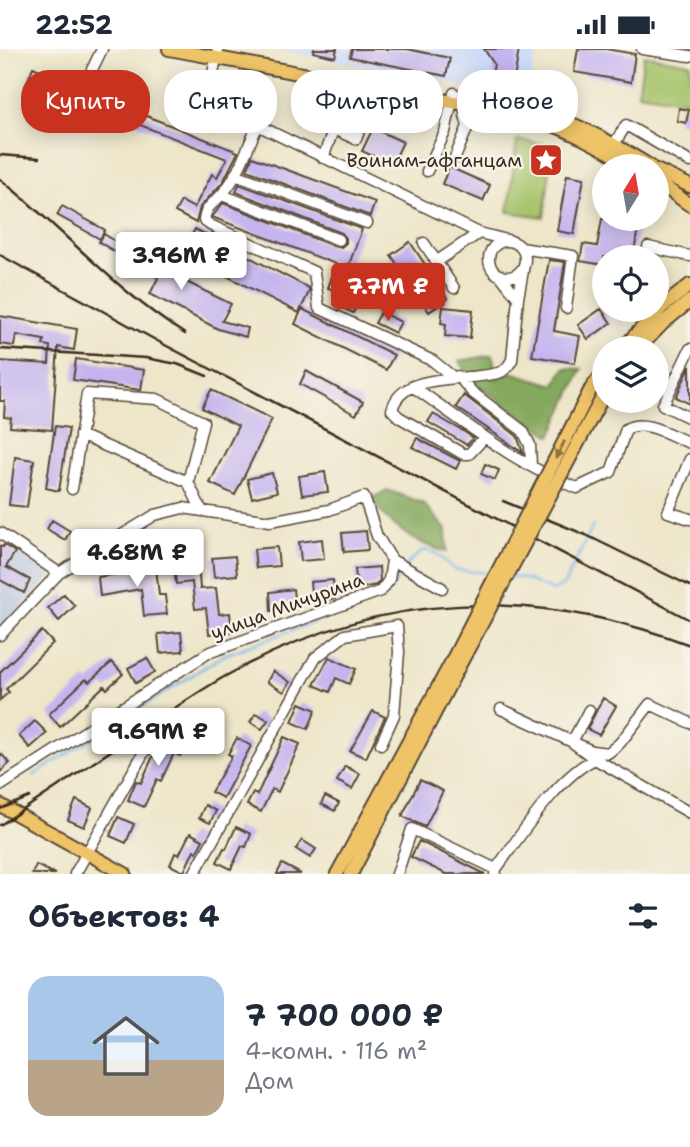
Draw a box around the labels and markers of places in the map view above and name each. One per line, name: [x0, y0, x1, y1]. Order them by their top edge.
place icon: Воинам-афганцам: [527, 141, 565, 179]
place label: Воинам-афганцам: [346, 148, 522, 173]
pin: 3.96M ₽: [116, 233, 246, 292]
pin: 7.7M ₽: [331, 264, 445, 323]
pin: 4.68M ₽: [72, 529, 202, 589]
pin: 9.69M ₽: [93, 709, 223, 768]

